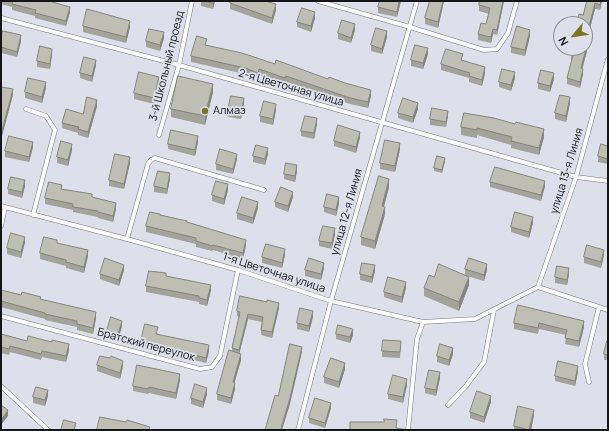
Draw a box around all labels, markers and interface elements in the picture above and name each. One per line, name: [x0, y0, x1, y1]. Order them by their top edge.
street label: 3-й Школьный проезд: [147, 10, 187, 122]
north arrow: [553, 16, 593, 56]
text: N: [554, 34, 571, 49]
street label: 2-я Цветочная улица: [237, 67, 345, 109]
place label: Алмаз: [213, 104, 246, 118]
marker: Алмаз: [200, 106, 210, 116]
street label: улица 13-я Линия: [548, 126, 586, 216]
street label: улица 12-я Линия: [328, 167, 366, 257]
street label: 1-я Цветочная улица: [221, 250, 327, 296]
street label: Братский переулок: [96, 326, 196, 364]

